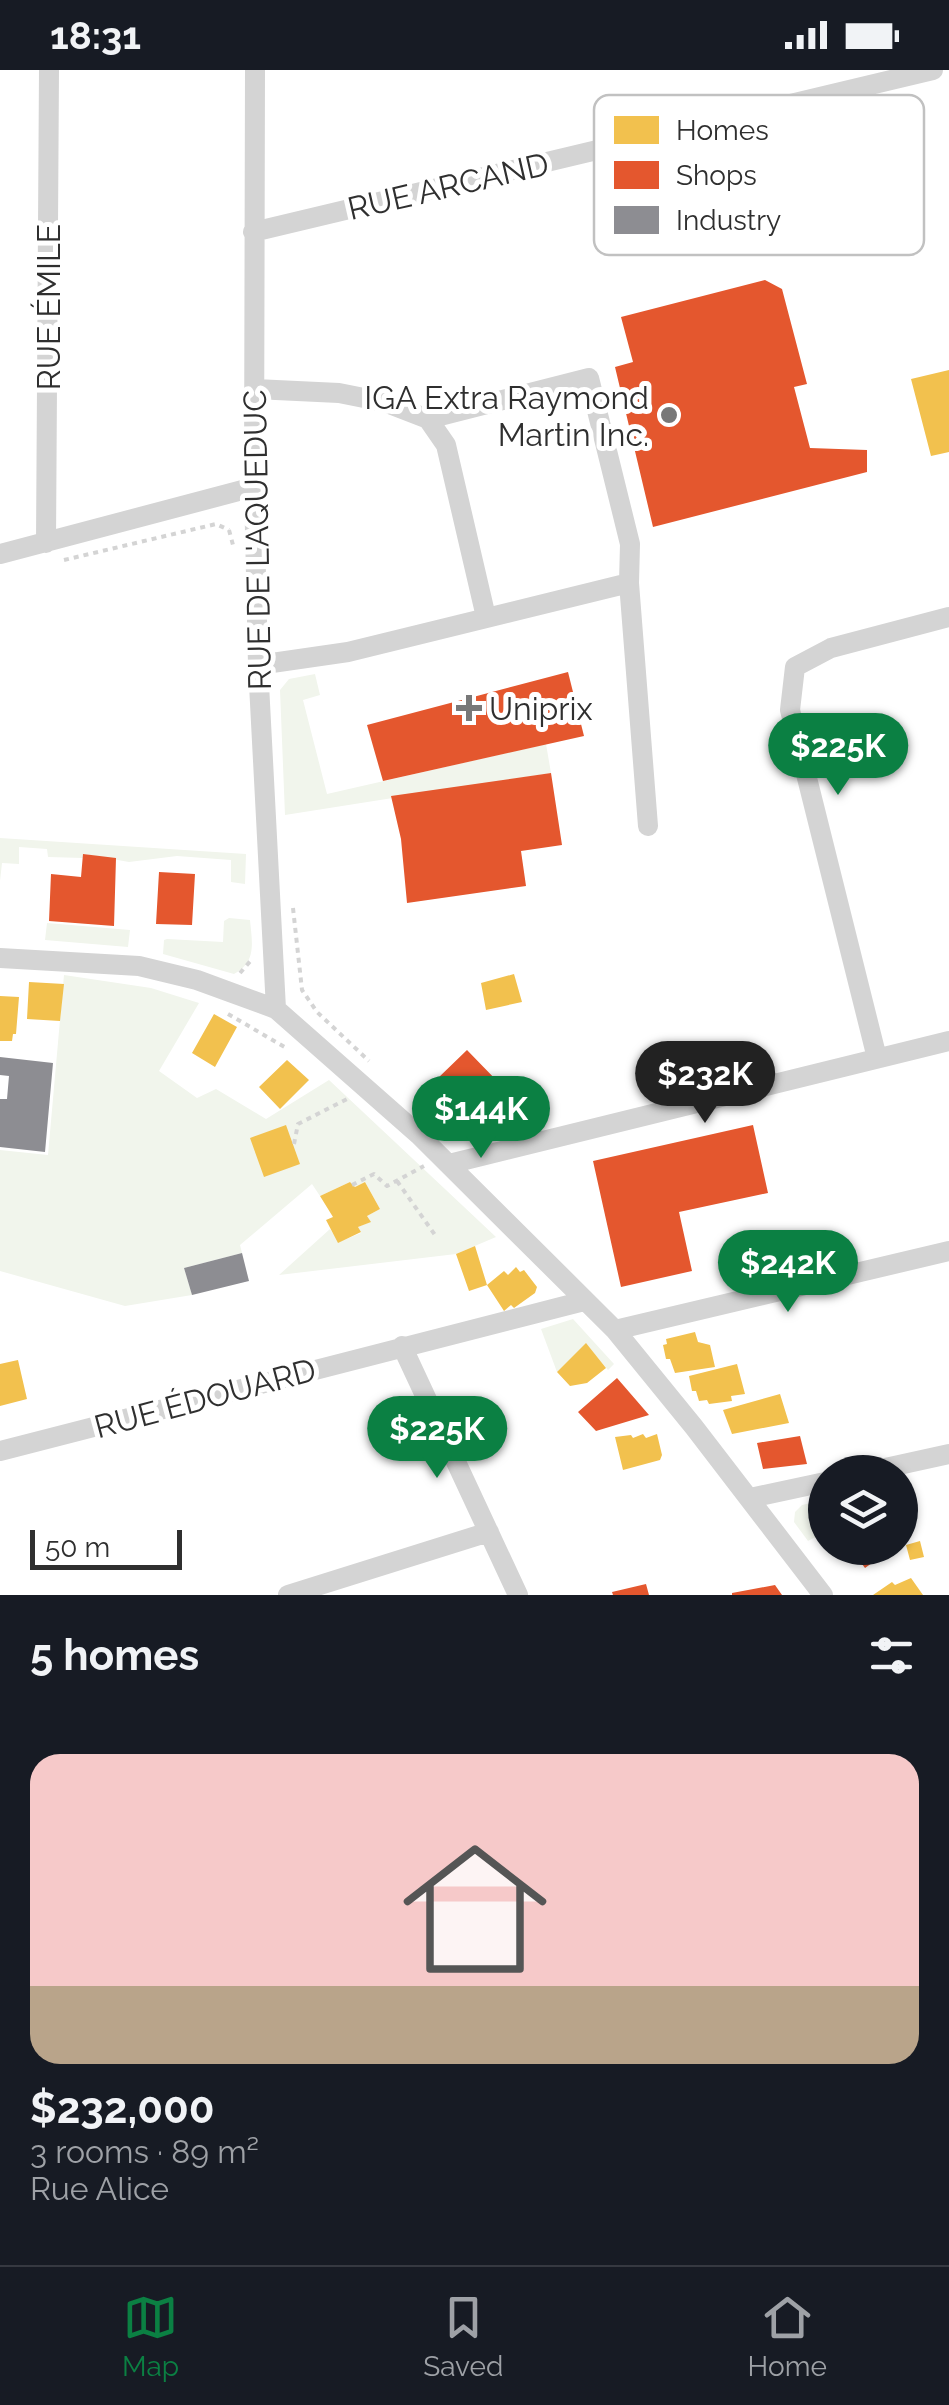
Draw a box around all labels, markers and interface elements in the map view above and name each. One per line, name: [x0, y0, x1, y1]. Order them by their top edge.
text: 18:31: [50, 13, 141, 58]
legend: [594, 95, 924, 255]
text: Homes: [676, 114, 769, 147]
street label: RUE ARCAND: [344, 145, 552, 227]
text: Shops: [676, 159, 757, 192]
text: Industry: [676, 204, 781, 237]
street label: RUE ÉMILE: [30, 224, 67, 390]
place label: IGA Extra Raymond Martin Inc.: [364, 379, 649, 453]
street label: RUE DE L'AQUEDUC: [236, 390, 278, 690]
marker: IGA Extra Raymond Martin Inc.: [658, 404, 680, 426]
place label: Uniprix: [489, 690, 593, 727]
marker: Uniprix: [458, 697, 480, 719]
pin: $225K: [768, 713, 908, 798]
text: $225K: [790, 727, 886, 764]
pin: $232K: [635, 1041, 775, 1126]
text: $232K: [657, 1055, 753, 1092]
pin: $144K: [411, 1076, 551, 1161]
text: $144K: [434, 1090, 528, 1127]
pin: $242K: [718, 1230, 858, 1315]
text: $242K: [740, 1244, 836, 1281]
street label: RUE ÉDOUARD: [90, 1351, 320, 1445]
pin: $225K: [367, 1396, 507, 1481]
text: $225K: [389, 1410, 485, 1447]
map controls: [808, 1455, 918, 1565]
button: layers: [808, 1455, 918, 1565]
scale bar: [30, 1525, 182, 1570]
text: 50 m: [45, 1531, 110, 1564]
icon: filters: [864, 1628, 919, 1683]
text: 5 homes: [30, 1631, 199, 1680]
icon: home: [385, 1819, 565, 1999]
text: $232,000: [30, 2084, 215, 2133]
text: 3 rooms · 89 m²: [30, 2133, 259, 2170]
text: Rue Alice: [30, 2170, 169, 2207]
tab: Map: [122, 2290, 179, 2383]
tab: Saved: [423, 2290, 503, 2383]
tab: Home: [748, 2290, 827, 2383]

